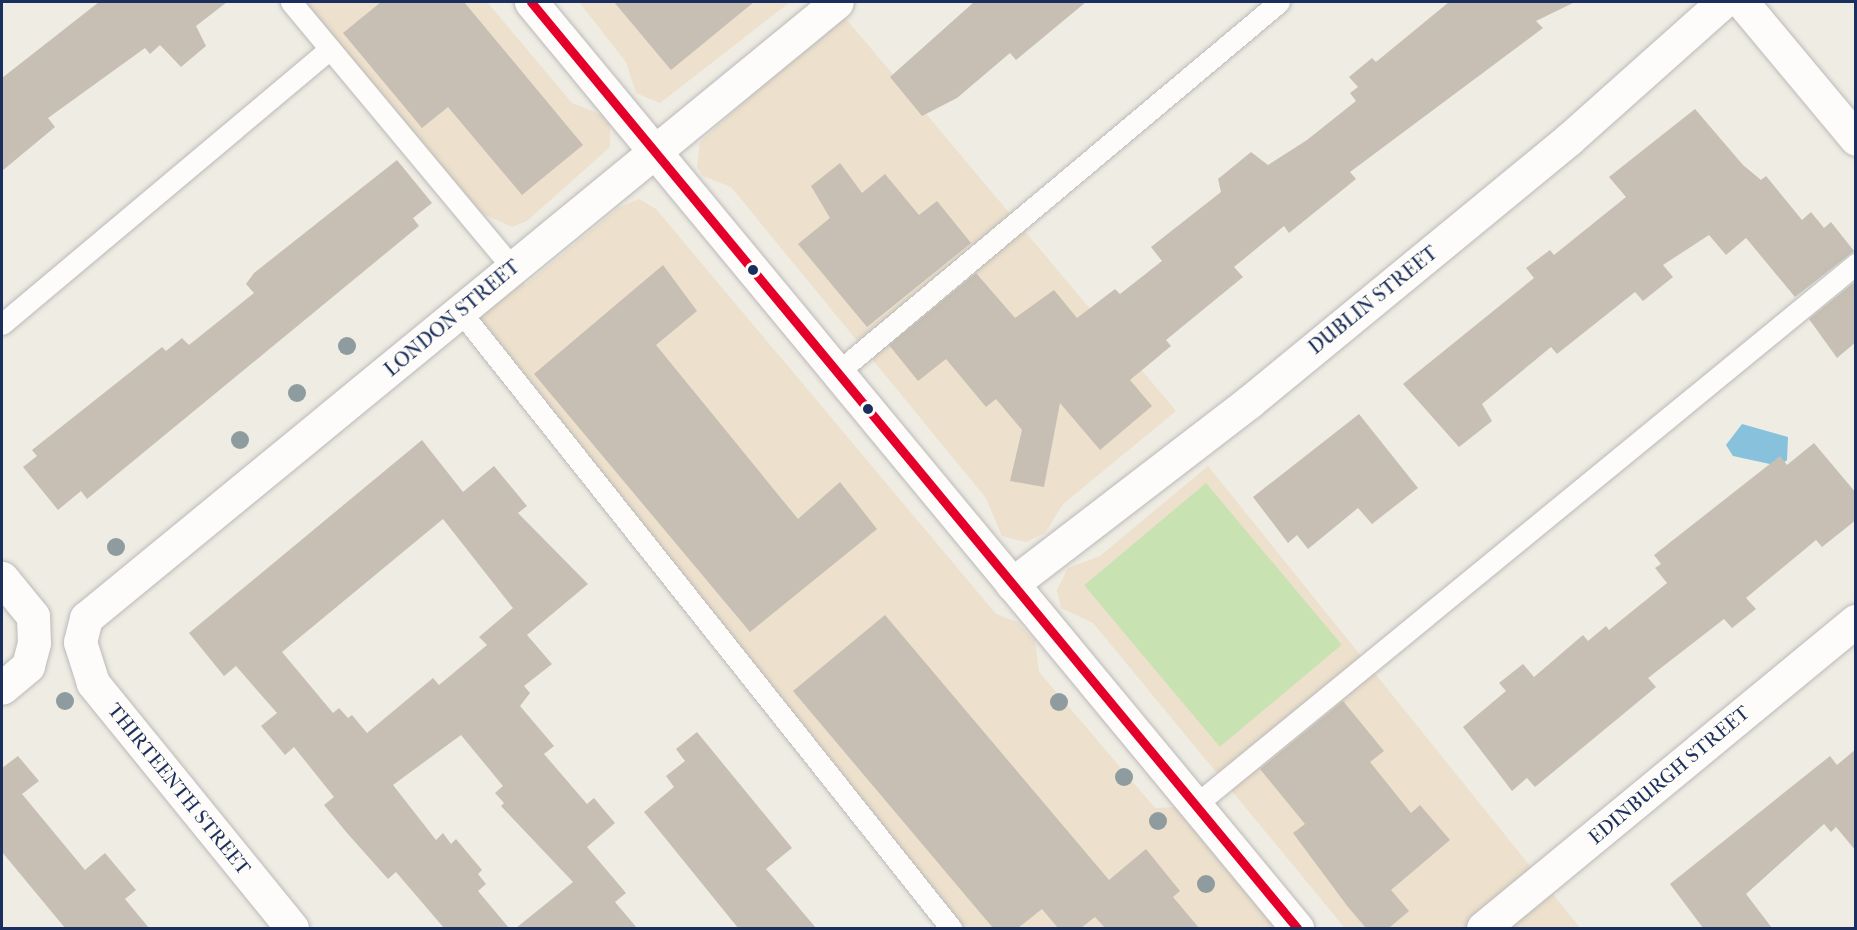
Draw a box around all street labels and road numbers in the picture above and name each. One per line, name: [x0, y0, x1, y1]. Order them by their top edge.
street label: DUBLIN STREET: [1304, 241, 1442, 359]
street label: LONDON STREET: [379, 254, 525, 382]
street label: THIRTEENTH STREET: [102, 698, 256, 880]
street label: EDINBURGH STREET: [1584, 701, 1754, 849]

